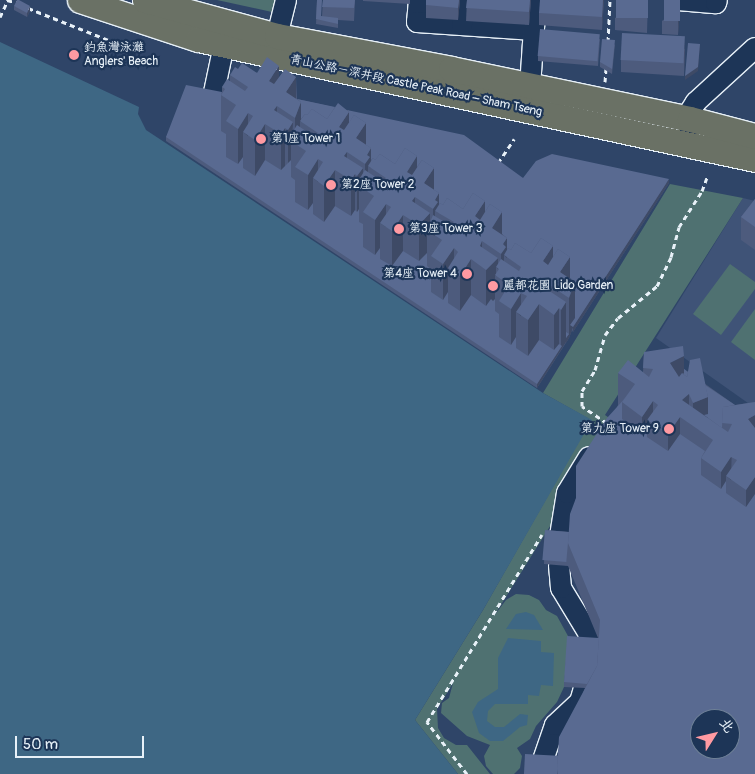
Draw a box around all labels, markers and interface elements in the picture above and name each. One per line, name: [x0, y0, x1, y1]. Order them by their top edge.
place label: 釣魚灣泳灘 Anglers' Beach: [84, 41, 158, 69]
marker: 釣魚灣泳灘 Anglers' Beach: [68, 49, 80, 61]
street label: 青山公路－深井段 Castle Peak Road – Sham Tseng: [289, 52, 543, 120]
place label: 第1座 Tower 1: [271, 132, 340, 146]
marker: 第1座 Tower 1: [255, 133, 267, 145]
place label: 第2座 Tower 2: [341, 178, 414, 192]
marker: 第2座 Tower 2: [325, 179, 337, 191]
place label: 第3座 Tower 3: [409, 222, 482, 236]
marker: 第3座 Tower 3: [393, 223, 405, 235]
place label: 第4座 Tower 4: [383, 267, 457, 281]
marker: 第4座 Tower 4: [461, 268, 473, 280]
place label: 麗都花園 Lido Garden: [503, 279, 613, 293]
marker: 麗都花園 Lido Garden: [487, 280, 499, 292]
place label: 第九座 Tower 9: [581, 422, 659, 436]
marker: 第九座 Tower 9: [663, 423, 675, 435]
north arrow: [690, 709, 740, 759]
text: 北: [716, 715, 738, 736]
scale bar: [18, 726, 146, 758]
text: 50 m: [23, 735, 58, 754]

